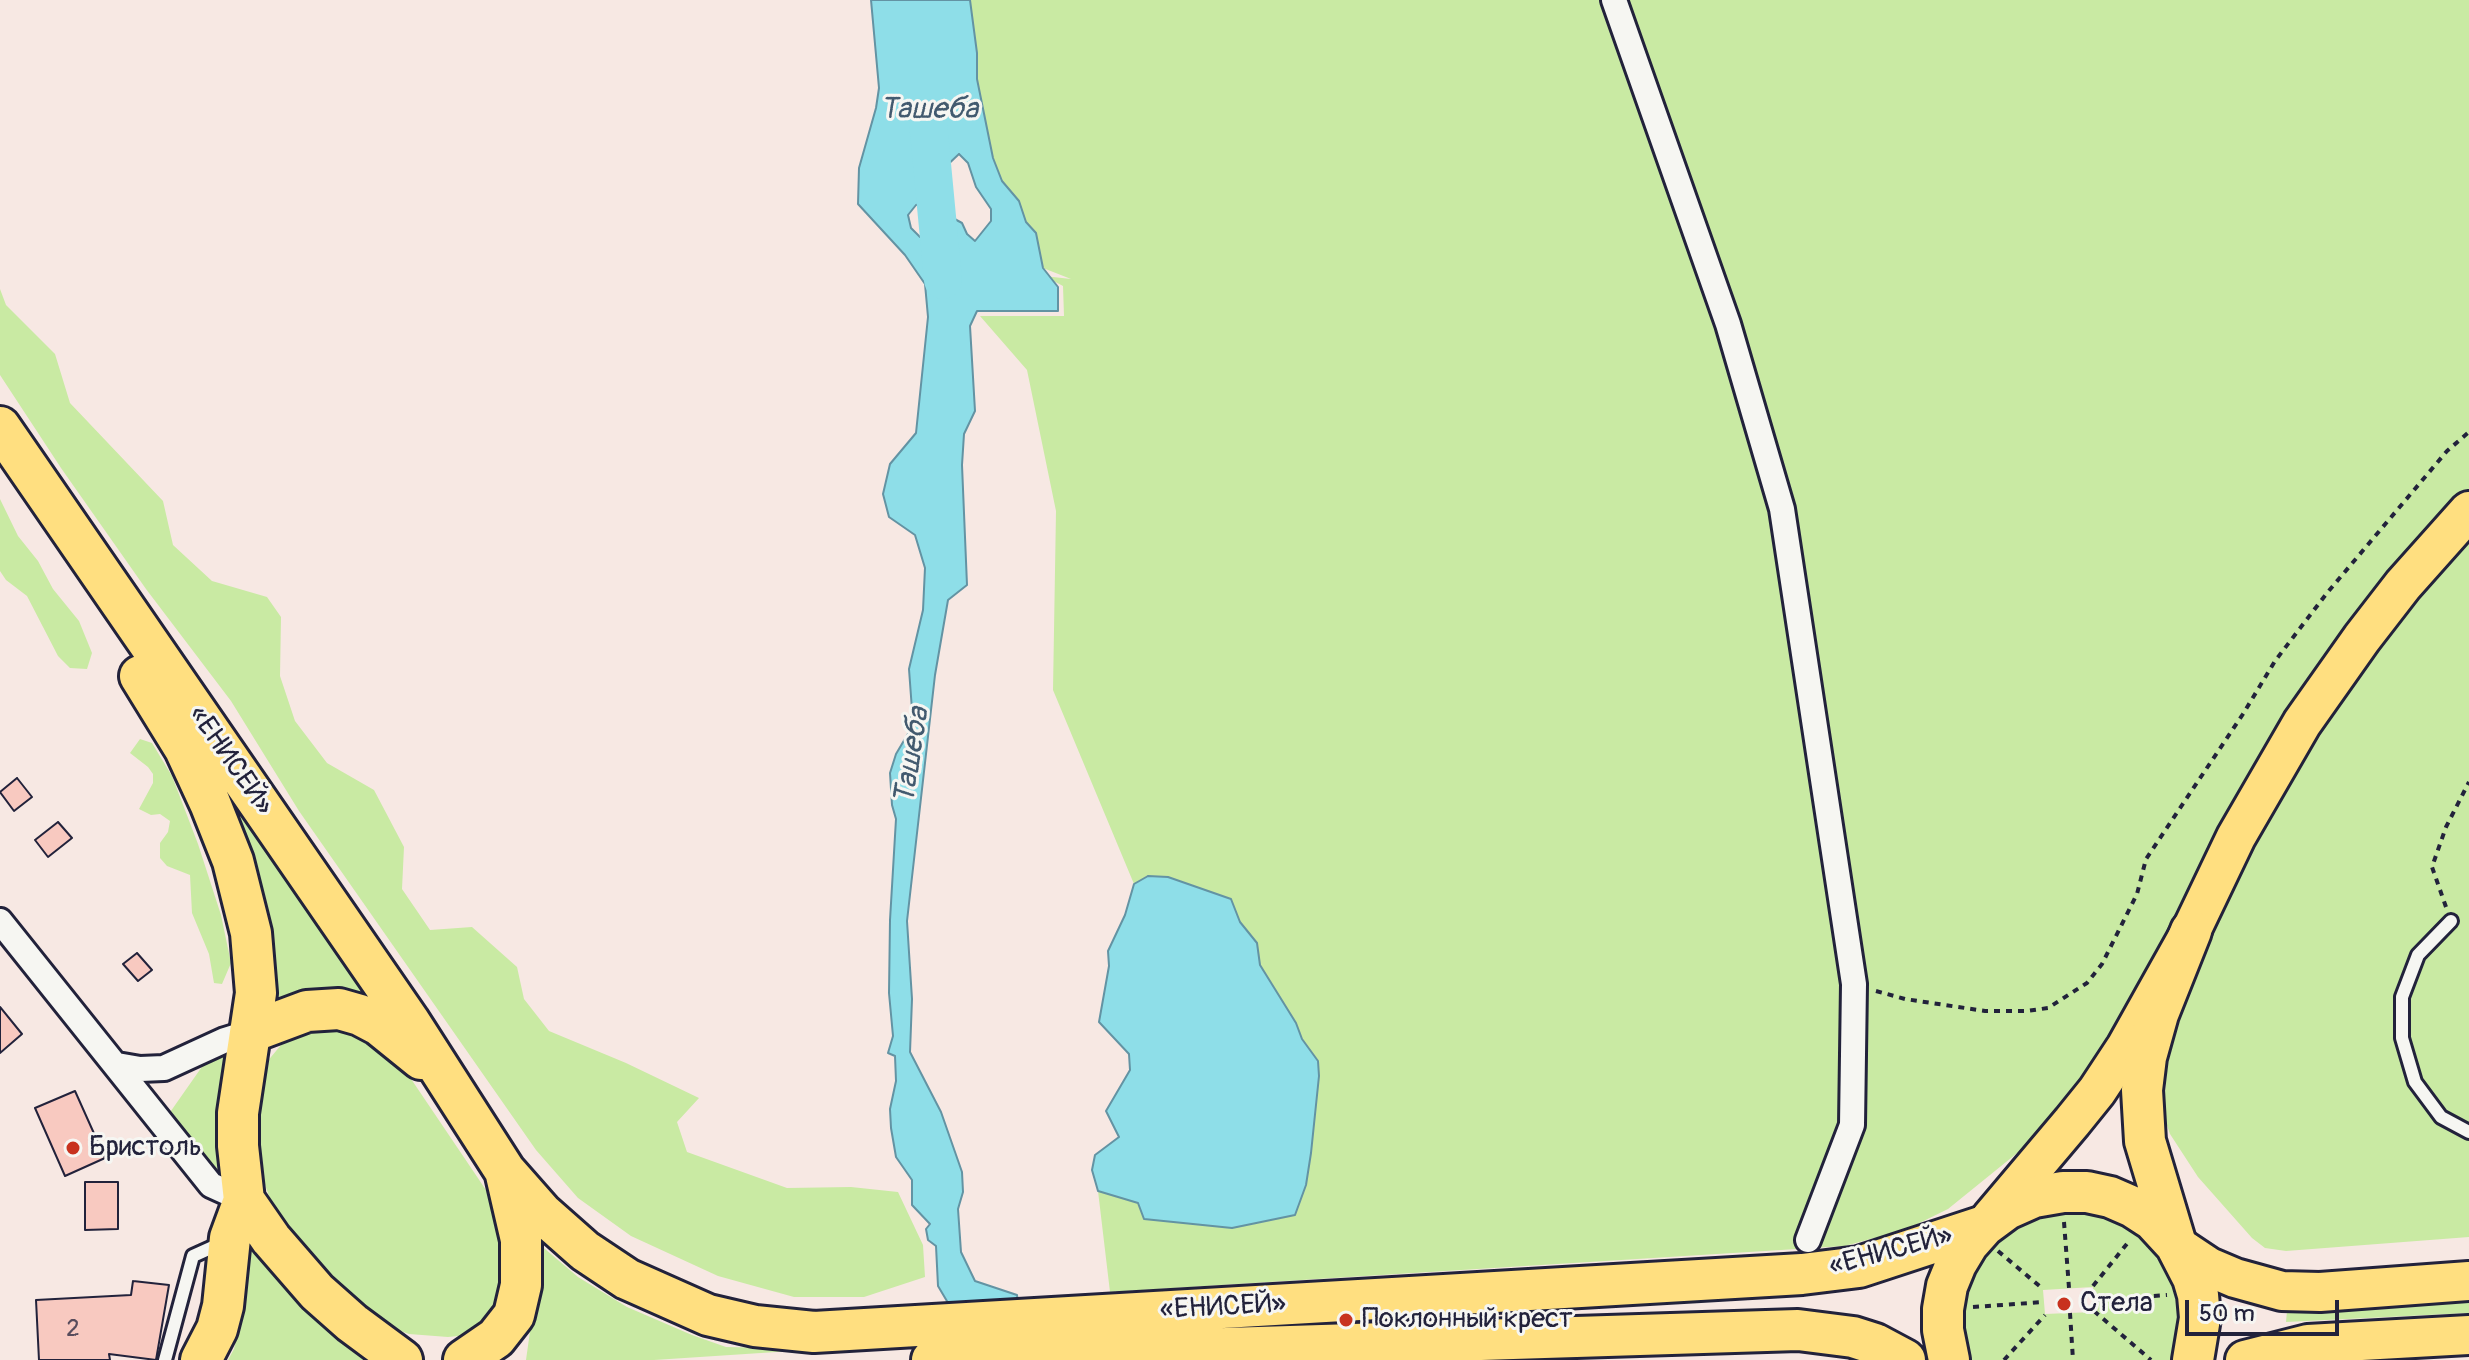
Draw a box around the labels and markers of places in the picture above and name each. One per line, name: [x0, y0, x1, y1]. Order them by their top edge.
place label: Бристоль: [89, 1131, 202, 1165]
marker: Бристоль: [64, 1139, 82, 1157]
place label: Стела: [2080, 1287, 2153, 1321]
marker: Стела: [2055, 1295, 2073, 1313]
place label: Поклонный крест: [1362, 1303, 1573, 1337]
marker: Поклонный крест: [1337, 1311, 1355, 1329]

